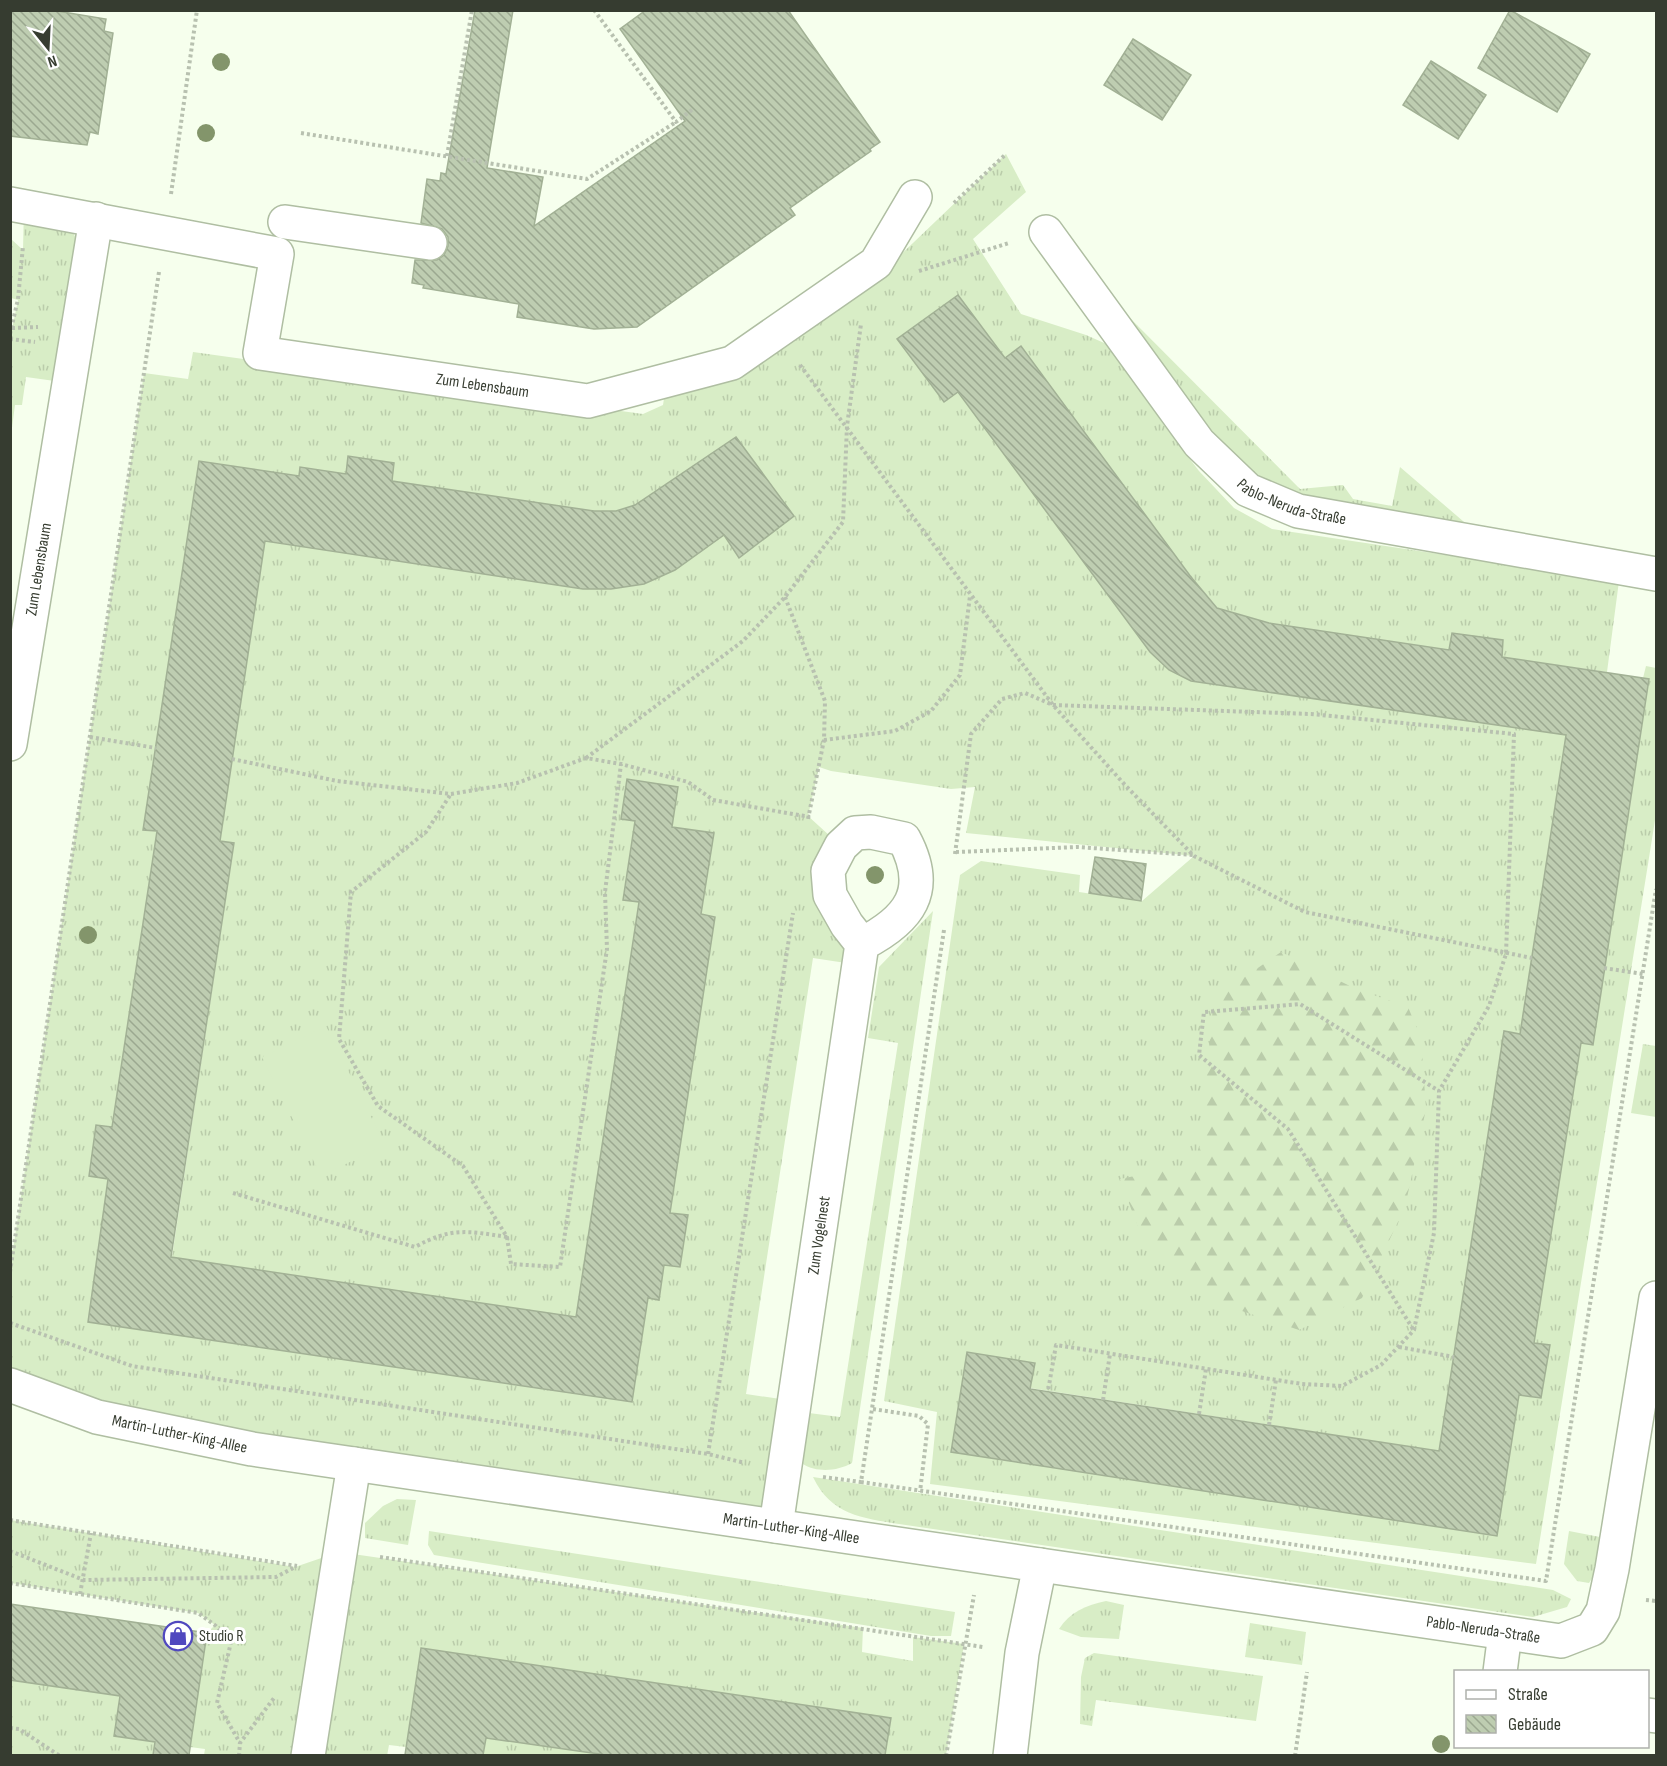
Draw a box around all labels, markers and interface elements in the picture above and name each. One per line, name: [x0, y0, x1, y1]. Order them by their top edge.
north arrow: [18, 18, 78, 78]
text: N: [45, 50, 59, 71]
street label: Zum Lebensbaum: [435, 369, 530, 402]
street label: Pablo-Neruda-Straße: [1233, 475, 1348, 529]
street label: Zum Lebensbaum: [22, 522, 56, 617]
street label: Zum Vogelnest: [804, 1195, 834, 1276]
street label: Martin-Luther-King-Allee: [110, 1411, 249, 1457]
street label: Martin-Luther-King-Allee: [722, 1509, 861, 1548]
street label: Pablo-Neruda-Straße: [1425, 1612, 1542, 1647]
shop icon: Studio R: [162, 1620, 194, 1652]
place label: Studio R: [199, 1627, 244, 1646]
legend: [1454, 1670, 1649, 1748]
text: Straße: [1508, 1684, 1548, 1705]
text: Gebäude: [1508, 1714, 1561, 1735]

